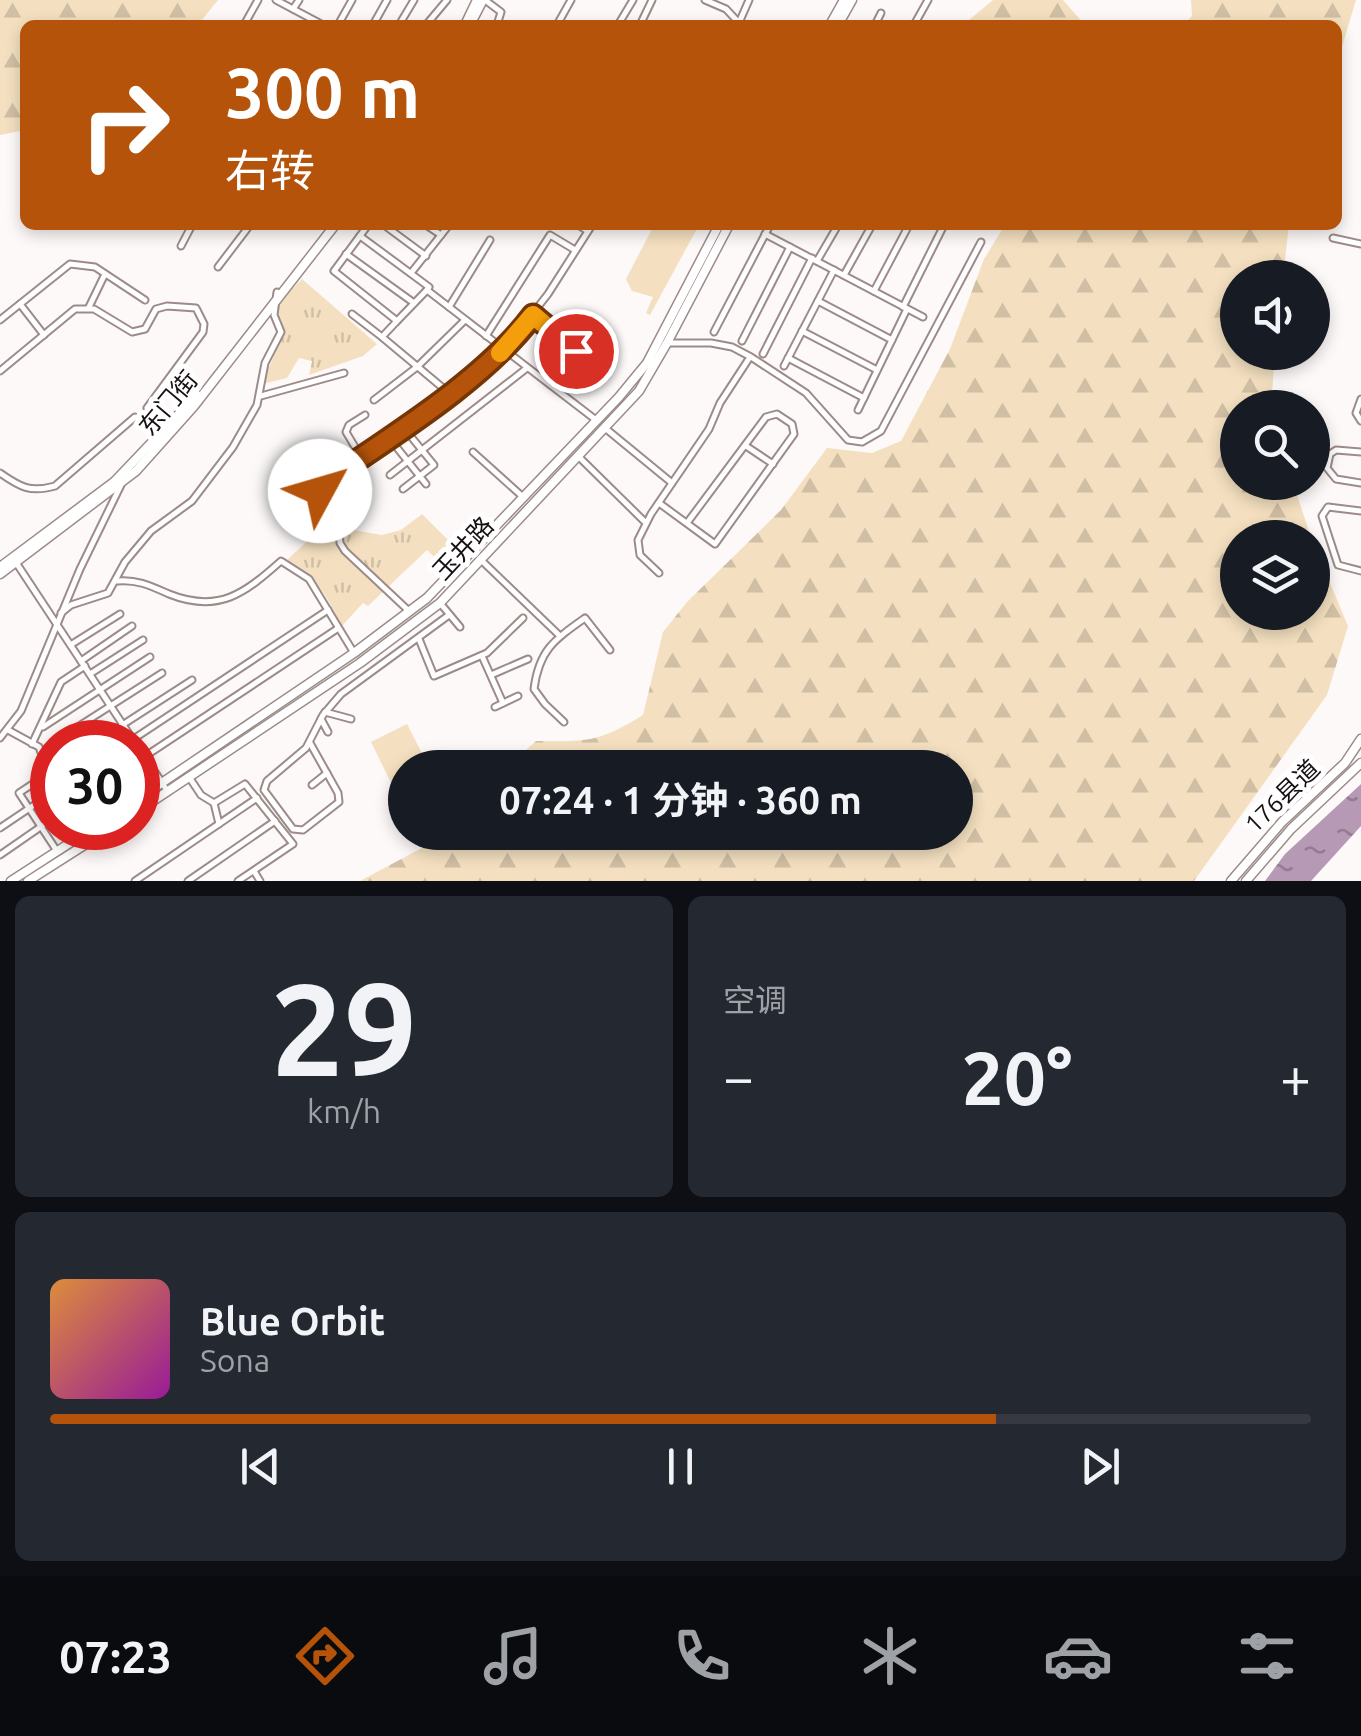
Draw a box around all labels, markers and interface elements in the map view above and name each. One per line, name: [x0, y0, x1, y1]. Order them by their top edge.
text: 300 m: [225, 53, 420, 131]
icon: right: [60, 60, 190, 190]
text: 右转: [225, 145, 315, 196]
map controls: [1220, 260, 1330, 630]
button: sound: [1220, 260, 1330, 370]
pin: [534, 309, 619, 394]
icon: arrive: [549, 324, 604, 379]
street label: 东门街: [133, 365, 203, 441]
button: search: [1220, 390, 1330, 500]
position arrow: [268, 439, 372, 543]
street label: 玉井路: [427, 511, 499, 585]
button: layers: [1220, 520, 1330, 630]
speed limit sign: 30: [30, 720, 160, 850]
street label: 176县道: [1239, 754, 1325, 838]
text: 07:24 · 1 分钟 · 360 m: [499, 779, 862, 821]
text: 29: [271, 955, 417, 1101]
text: 空调: [723, 982, 787, 1018]
text: 20°: [961, 1035, 1073, 1119]
text: −: [723, 1046, 754, 1107]
text: +: [1280, 1046, 1311, 1107]
text: km/h: [307, 1093, 381, 1129]
text: Blue Orbit: [200, 1300, 385, 1342]
text: Sona: [200, 1342, 270, 1378]
icon: previous: [233, 1439, 288, 1494]
icon: pause: [653, 1439, 708, 1494]
icon: next: [1073, 1439, 1128, 1494]
icon: directions: [290, 1621, 360, 1691]
icon: music: [478, 1621, 548, 1691]
icon: phone: [667, 1621, 737, 1691]
icon: climate: [855, 1621, 925, 1691]
icon: car: [1043, 1621, 1113, 1691]
icon: filters: [1232, 1621, 1302, 1691]
text: 07:23: [59, 1631, 172, 1682]

